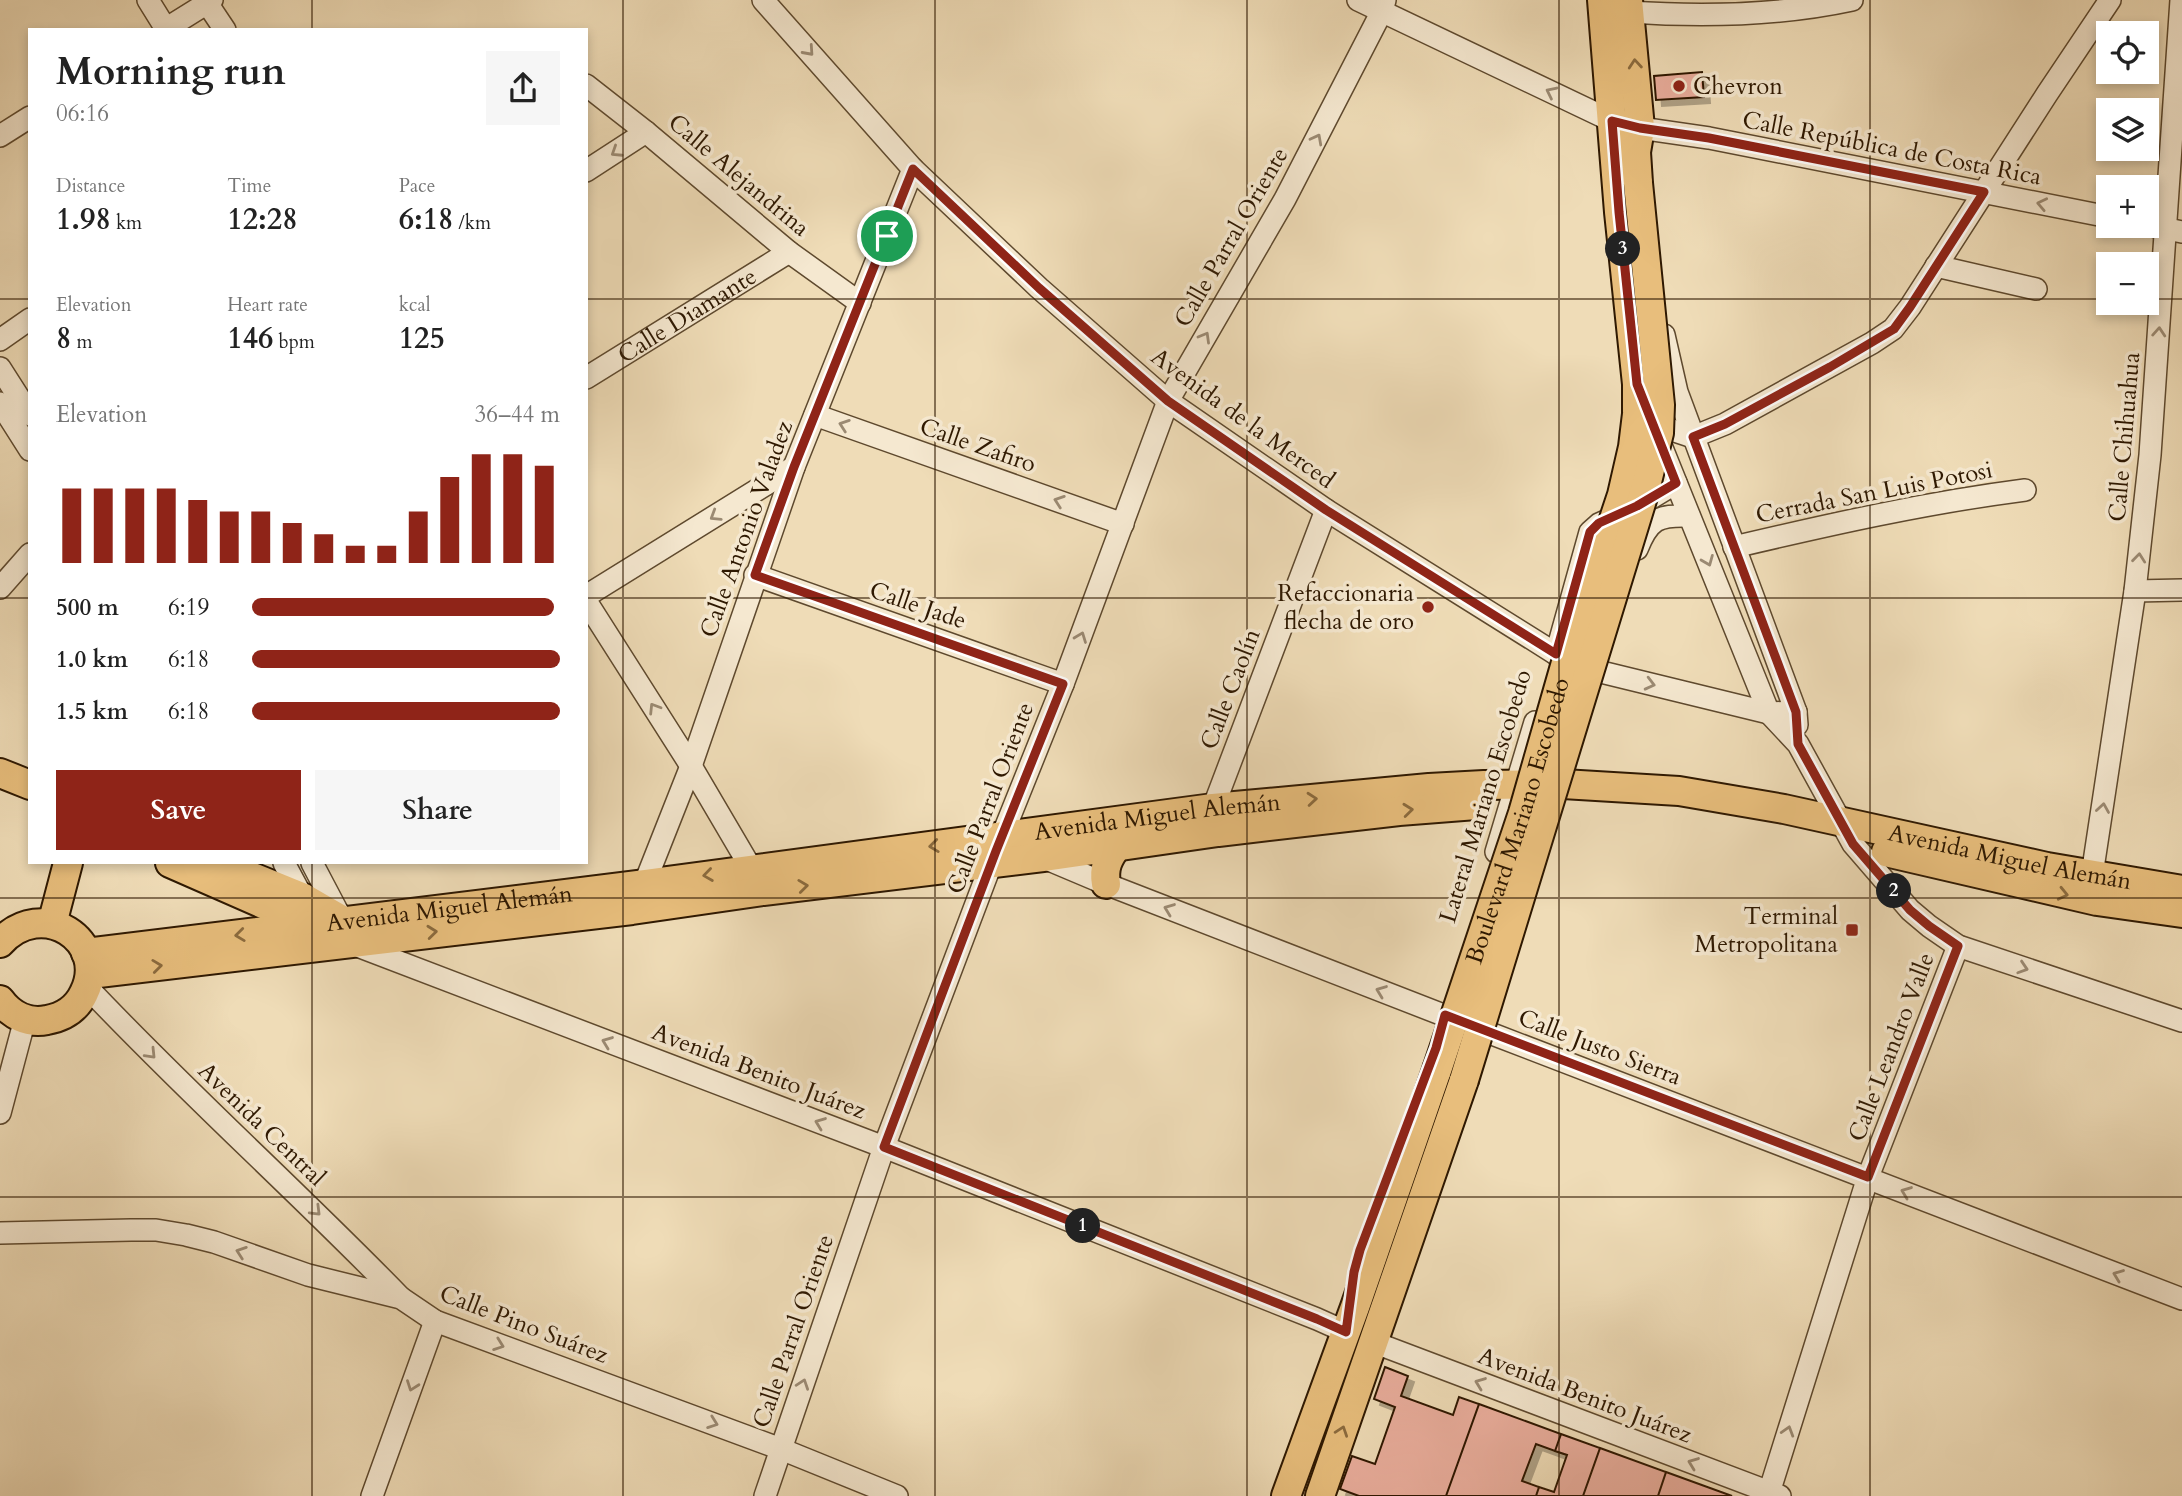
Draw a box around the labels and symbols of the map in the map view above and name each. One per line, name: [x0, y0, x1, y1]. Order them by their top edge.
one-way arrow: [800, 43, 813, 56]
one-way arrow: [1628, 58, 1643, 69]
place label: Chevron: [1693, 70, 1783, 103]
marker: Chevron: [1671, 78, 1687, 94]
one-way arrow: [1546, 86, 1558, 100]
street label: Calle República de Costa Rica: [1740, 103, 2045, 194]
street label: Calle Alejandrina: [661, 106, 817, 245]
one-way arrow: [1308, 134, 1322, 146]
street label: Calle Parral Oriente: [1167, 141, 1296, 333]
one-way arrow: [611, 143, 624, 156]
one-way arrow: [2036, 197, 2048, 212]
pin: [857, 206, 917, 266]
pin: 3: [1606, 232, 1640, 266]
street label: Calle Diamante: [612, 260, 763, 371]
one-way arrow: [2151, 326, 2166, 337]
one-way arrow: [1197, 332, 1210, 345]
street label: Avenida de la Merced: [1144, 340, 1342, 497]
street label: Calle Chihuahua: [2101, 350, 2148, 523]
street label: Calle Zafiro: [915, 410, 1040, 481]
street label: Calle Antonio Valadez: [692, 416, 801, 642]
one-way arrow: [839, 419, 851, 433]
street label: Cerrada San Luis Potosi: [1753, 453, 1996, 532]
one-way arrow: [1053, 495, 1065, 509]
one-way arrow: [709, 508, 722, 521]
one-way arrow: [2131, 553, 2146, 564]
one-way arrow: [1699, 555, 1713, 567]
street label: Calle Jade: [865, 574, 971, 637]
place label: Refaccionaria flecha de oro: [1277, 577, 1415, 638]
marker: Refaccionaria flecha de oro: [1420, 599, 1436, 615]
street label: Calle Caolín: [1192, 624, 1269, 754]
one-way arrow: [1072, 632, 1086, 644]
street label: Lateral Mariano Escobedo: [1431, 665, 1540, 927]
street label: Boulevard Mariano Escobedo: [1458, 674, 1578, 968]
one-way arrow: [1644, 676, 1656, 690]
street label: Calle Parral Oriente: [939, 698, 1042, 899]
one-way arrow: [650, 703, 663, 716]
street label: Avenida Miguel Alemán: [1032, 786, 1282, 849]
one-way arrow: [1307, 792, 1318, 807]
one-way arrow: [2095, 802, 2110, 814]
one-way arrow: [1402, 803, 1413, 818]
street label: Avenida Miguel Alemán: [1885, 816, 2134, 898]
one-way arrow: [928, 838, 940, 853]
one-way arrow: [702, 868, 714, 883]
pin: 2: [1876, 874, 1912, 908]
street label: Avenida Miguel Alemán: [324, 877, 575, 940]
one-way arrow: [798, 879, 809, 894]
one-way arrow: [2057, 885, 2069, 900]
place label: Terminal Metropolitana: [1695, 900, 1839, 961]
one-way arrow: [1164, 903, 1176, 917]
marker: Terminal Metropolitana: [1844, 922, 1860, 938]
one-way arrow: [426, 925, 438, 940]
one-way arrow: [234, 927, 245, 942]
street label: Calle Leandro Valle: [1840, 948, 1943, 1146]
one-way arrow: [152, 958, 163, 973]
one-way arrow: [2016, 960, 2029, 974]
one-way arrow: [1376, 985, 1388, 999]
street label: Calle Justo Sierra: [1514, 1001, 1687, 1094]
street label: Avenida Benito Juárez: [647, 1015, 871, 1128]
one-way arrow: [602, 1036, 614, 1050]
one-way arrow: [143, 1046, 156, 1059]
street label: Avenida Central: [191, 1055, 333, 1194]
one-way arrow: [815, 1117, 827, 1131]
one-way arrow: [1901, 1187, 1913, 1201]
one-way arrow: [307, 1203, 320, 1216]
pin: 1: [1066, 1208, 1100, 1244]
street label: Calle Parral Oriente: [745, 1230, 842, 1432]
one-way arrow: [235, 1246, 248, 1260]
one-way arrow: [2113, 1269, 2125, 1283]
street label: Calle Pino Suárez: [435, 1277, 613, 1372]
one-way arrow: [493, 1337, 505, 1351]
street label: Avenida Benito Juárez: [1473, 1339, 1697, 1452]
one-way arrow: [795, 1378, 809, 1391]
one-way arrow: [1474, 1378, 1486, 1392]
one-way arrow: [406, 1379, 420, 1391]
one-way arrow: [706, 1415, 718, 1429]
one-way arrow: [1780, 1425, 1795, 1437]
one-way arrow: [1334, 1426, 1348, 1438]
one-way arrow: [1687, 1458, 1699, 1472]

